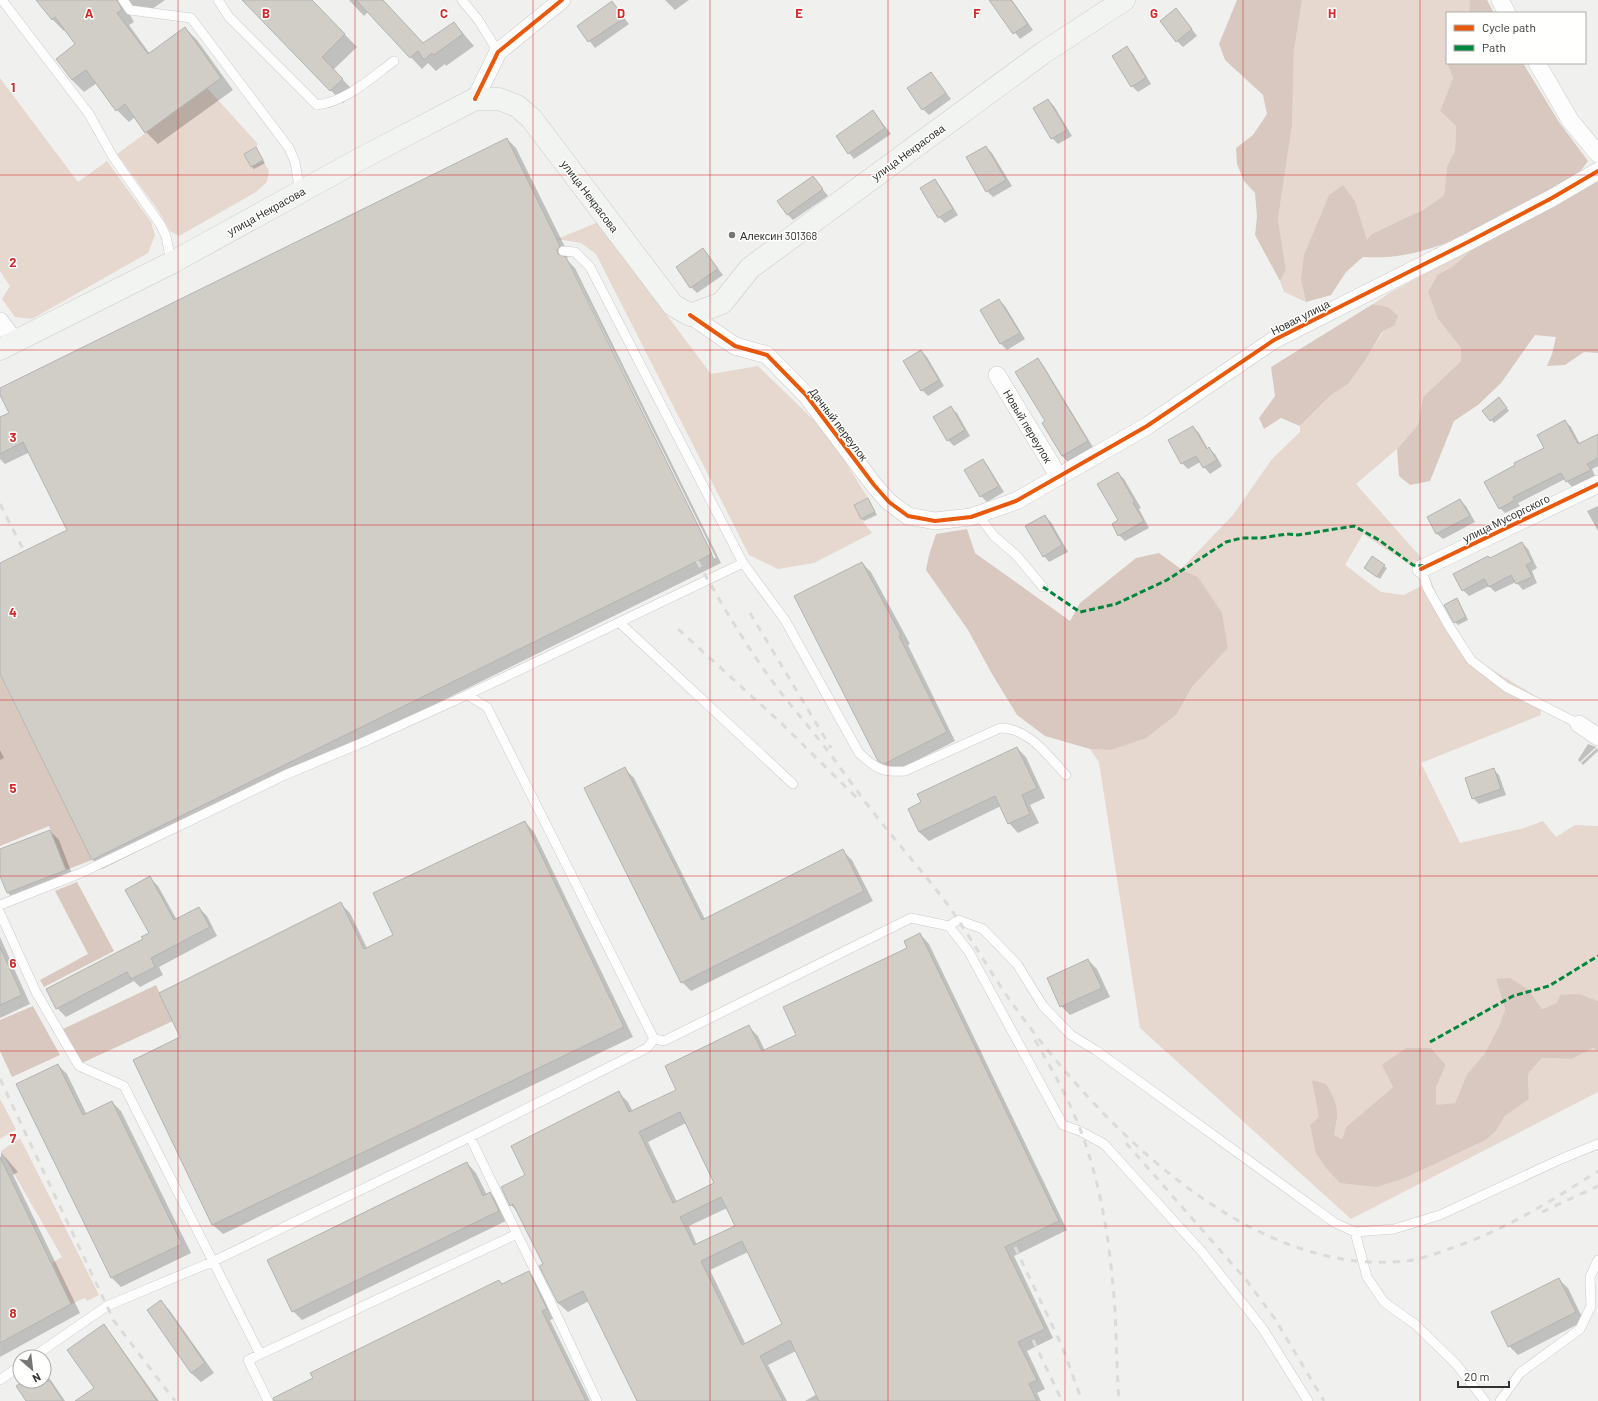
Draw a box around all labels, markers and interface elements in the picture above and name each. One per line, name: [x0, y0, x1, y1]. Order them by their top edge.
text: A: [85, 5, 94, 21]
text: B: [262, 5, 270, 21]
text: C: [440, 5, 448, 21]
text: D: [617, 5, 625, 21]
text: E: [795, 5, 803, 21]
text: F: [973, 5, 981, 21]
text: G: [1150, 5, 1158, 21]
text: H: [1328, 5, 1336, 21]
legend: [1446, 12, 1586, 64]
text: Cycle path: [1482, 20, 1536, 34]
text: Path: [1482, 40, 1506, 54]
text: 1: [11, 79, 15, 95]
street label: улица Некрасова: [869, 121, 948, 183]
street label: улица Некрасова: [559, 157, 622, 235]
street label: улица Некрасова: [225, 184, 308, 238]
place label: Алексин 301368: [740, 229, 817, 242]
marker: Алексин 301368: [727, 230, 737, 240]
text: 2: [9, 254, 17, 270]
street label: Новая улица: [1268, 296, 1332, 337]
street label: Дачный переулок: [807, 385, 871, 463]
street label: Новый переулок: [1001, 387, 1055, 465]
text: 3: [9, 429, 17, 445]
street label: улица Мусоргского: [1460, 491, 1552, 545]
text: 4: [9, 604, 17, 620]
text: 5: [9, 780, 17, 796]
text: 6: [10, 955, 17, 971]
text: 7: [10, 1130, 17, 1146]
text: 8: [9, 1305, 17, 1321]
north arrow: [12, 1349, 52, 1389]
scale bar: [1458, 1363, 1509, 1389]
text: 20 m: [1464, 1369, 1490, 1383]
text: N: [31, 1371, 43, 1386]

